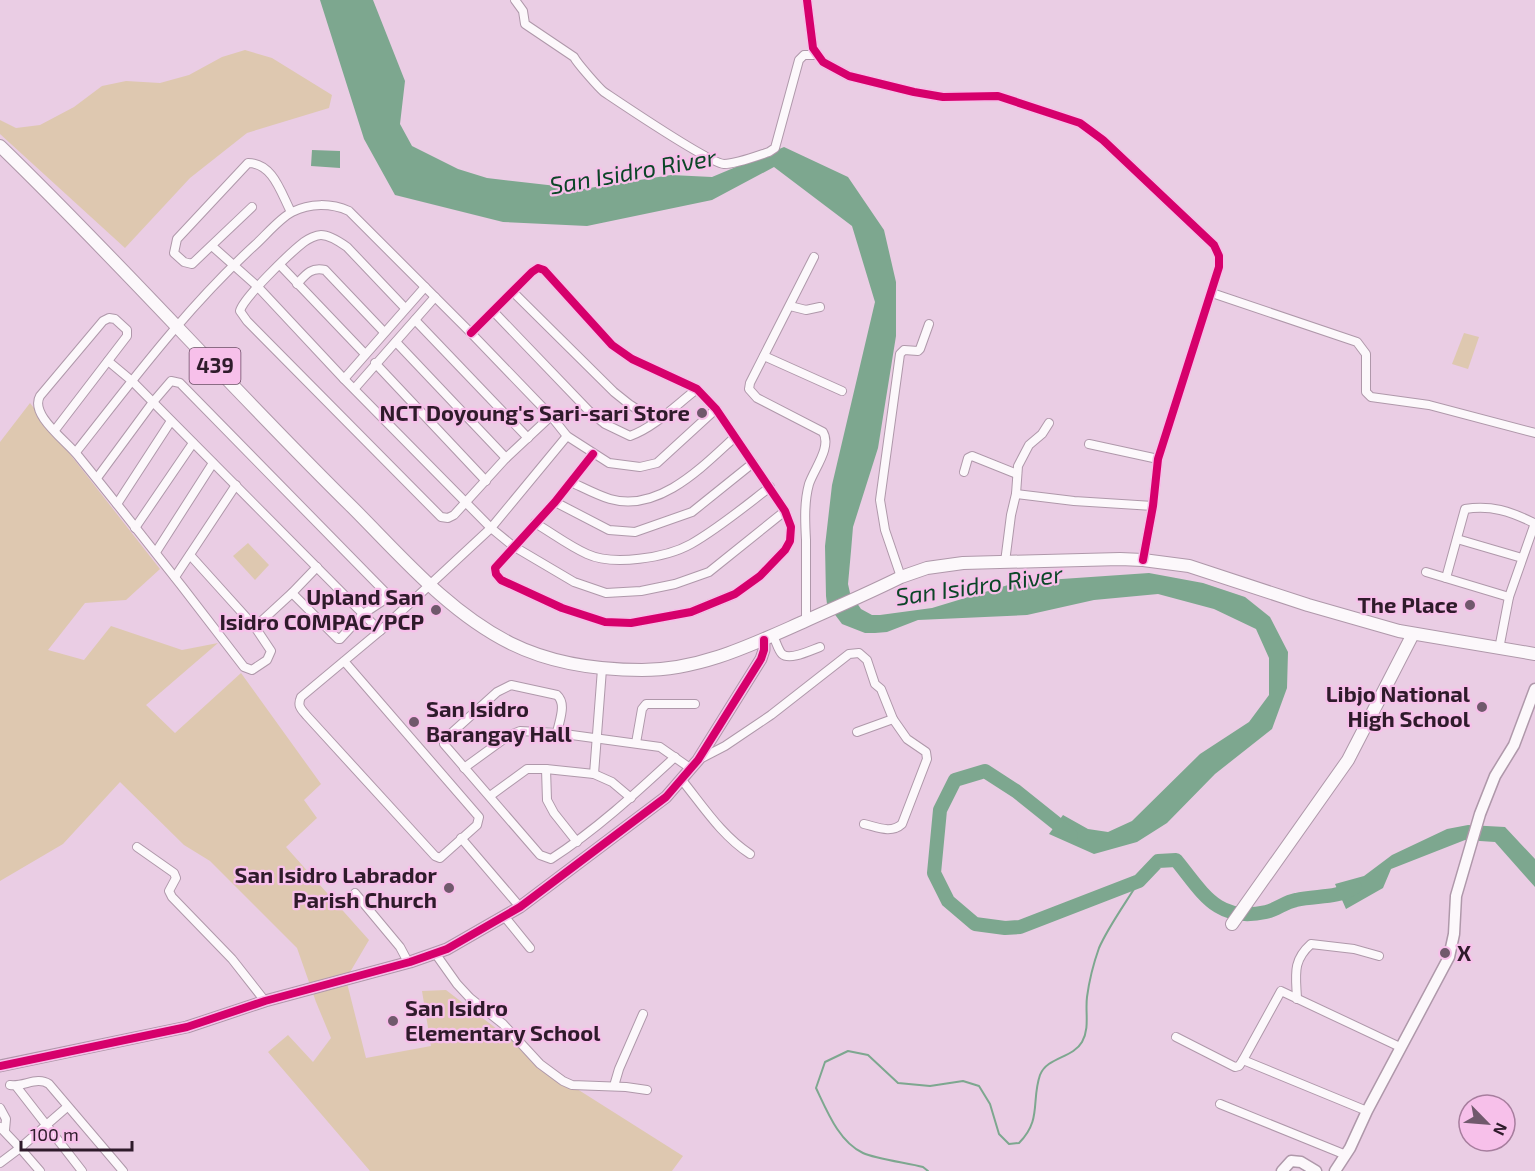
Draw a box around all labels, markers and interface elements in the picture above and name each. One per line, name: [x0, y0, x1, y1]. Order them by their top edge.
water label: San Isidro River: [547, 142, 719, 199]
road number: 439: [190, 348, 240, 384]
place label: NCT Doyoung's Sari-sari Store: [380, 399, 690, 426]
marker: NCT Doyoung's Sari-sari Store: [695, 406, 709, 420]
water label: San Isidro River: [893, 558, 1065, 611]
place label: Upland San Isidro COMPAC/PCP: [219, 583, 424, 634]
place label: The Place: [1358, 591, 1458, 617]
marker: The Place: [1463, 598, 1477, 612]
marker: Upland San Isidro COMPAC/PCP: [429, 603, 443, 617]
place label: Libjo National High School: [1326, 680, 1471, 731]
place label: San Isidro Barangay Hall: [426, 695, 573, 747]
marker: Libjo National High School: [1475, 700, 1489, 714]
marker: San Isidro Barangay Hall: [407, 715, 421, 729]
place label: San Isidro Labrador Parish Church: [235, 861, 438, 912]
marker: San Isidro Labrador Parish Church: [442, 881, 456, 895]
place label: X: [1457, 939, 1471, 965]
marker: X: [1438, 946, 1452, 960]
place label: San Isidro Elementary School: [405, 994, 601, 1046]
marker: San Isidro Elementary School: [386, 1014, 400, 1028]
north arrow: [1457, 1093, 1517, 1153]
scale bar: [21, 1114, 132, 1152]
text: N: [1490, 1120, 1512, 1139]
text: 100 m: [30, 1123, 79, 1145]

